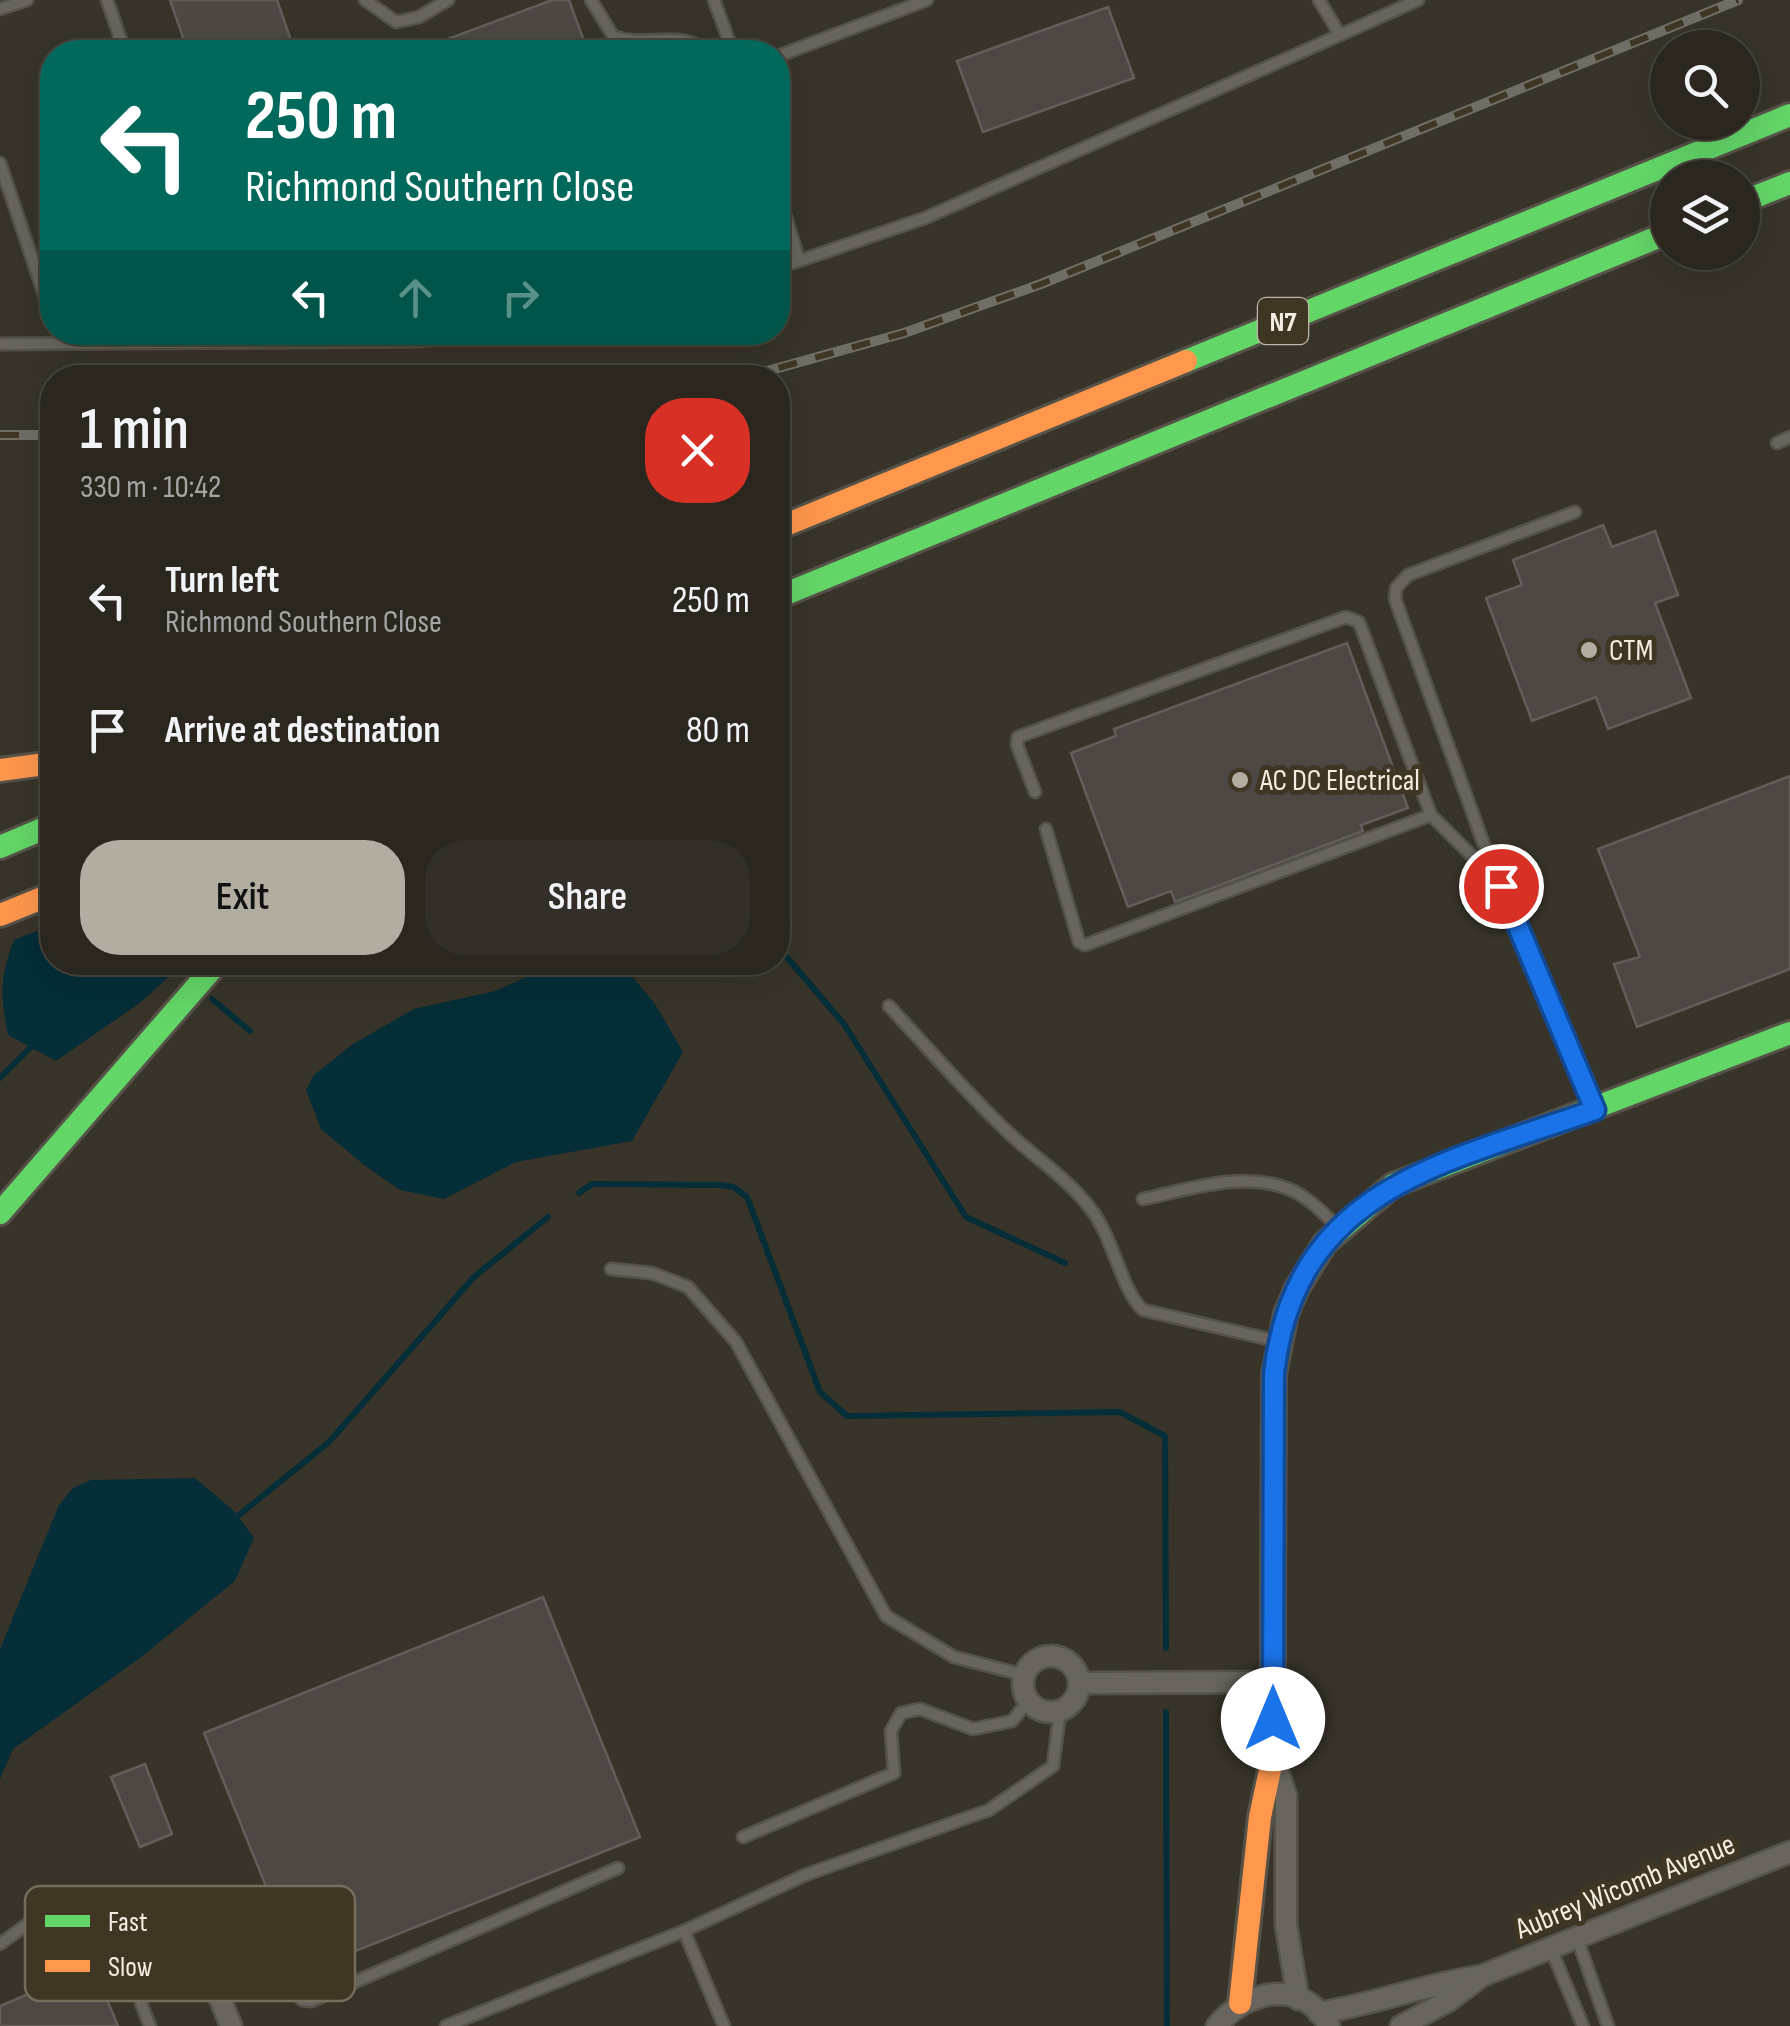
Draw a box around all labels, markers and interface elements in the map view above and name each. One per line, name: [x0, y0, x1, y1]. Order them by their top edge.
map controls: [1650, 30, 1760, 270]
button: search: [1650, 30, 1760, 140]
text: 250 m: [245, 75, 397, 159]
icon: left: [80, 80, 210, 210]
text: Richmond Southern Close: [245, 160, 634, 215]
button: layers: [1650, 160, 1760, 270]
icon: left: [283, 270, 338, 325]
icon: ahead: [388, 270, 443, 325]
icon: right: [493, 270, 548, 325]
road number: N7: [1258, 298, 1308, 344]
text: 1 min: [80, 394, 189, 466]
button: close: [645, 398, 750, 503]
text: 330 m · 10:42: [80, 468, 221, 507]
text: Turn left: [165, 558, 279, 603]
icon: left: [80, 573, 135, 628]
text: 250 m: [672, 578, 750, 623]
text: Richmond Southern Close: [165, 603, 442, 642]
place label: CTM: [1609, 633, 1653, 669]
marker: CTM: [1578, 639, 1600, 661]
icon: arrive: [80, 703, 135, 758]
text: Arrive at destination: [165, 708, 440, 753]
text: 80 m: [686, 708, 750, 753]
place label: AC DC Electrical: [1259, 763, 1420, 799]
marker: AC DC Electrical: [1229, 769, 1251, 791]
button: Exit: [80, 840, 405, 955]
button: Share: [425, 840, 750, 955]
pin: [1459, 844, 1544, 929]
icon: arrive: [1474, 859, 1529, 914]
position arrow: [1221, 1667, 1325, 1771]
street label: Aubrey Wicomb Avenue: [1509, 1827, 1740, 1948]
legend: [25, 1886, 355, 2001]
text: Fast: [108, 1906, 147, 1939]
text: Slow: [108, 1951, 153, 1984]

